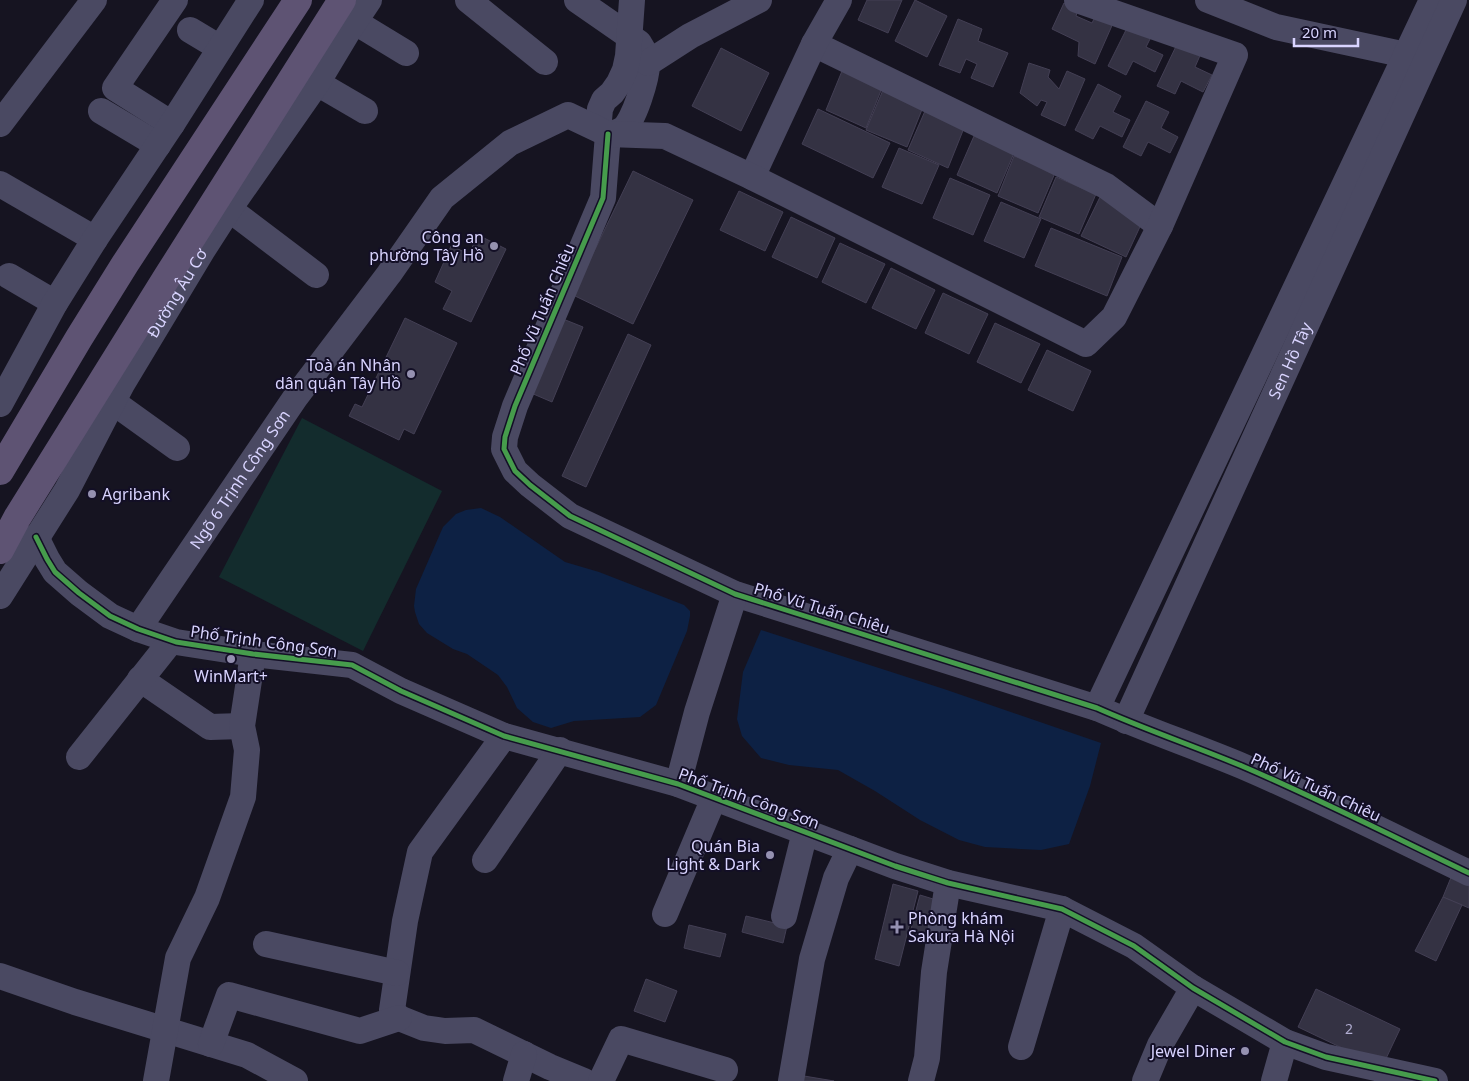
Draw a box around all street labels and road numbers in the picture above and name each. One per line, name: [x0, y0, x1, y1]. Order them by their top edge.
street label: Phố Vũ Tuấn Chiêu: [504, 240, 580, 378]
street label: Đường Âu Cơ: [141, 243, 213, 342]
street label: Sen Hồ Tây: [1263, 318, 1317, 403]
street label: Ngõ 6 Trịnh Công Sơn: [184, 405, 295, 553]
street label: Phố Vũ Tuấn Chiêu: [751, 577, 893, 639]
street label: Phố Trịnh Công Sơn: [189, 620, 339, 662]
street label: Phố Vũ Tuấn Chiêu: [1247, 747, 1385, 827]
street label: Phố Trịnh Công Sơn: [676, 762, 822, 834]

